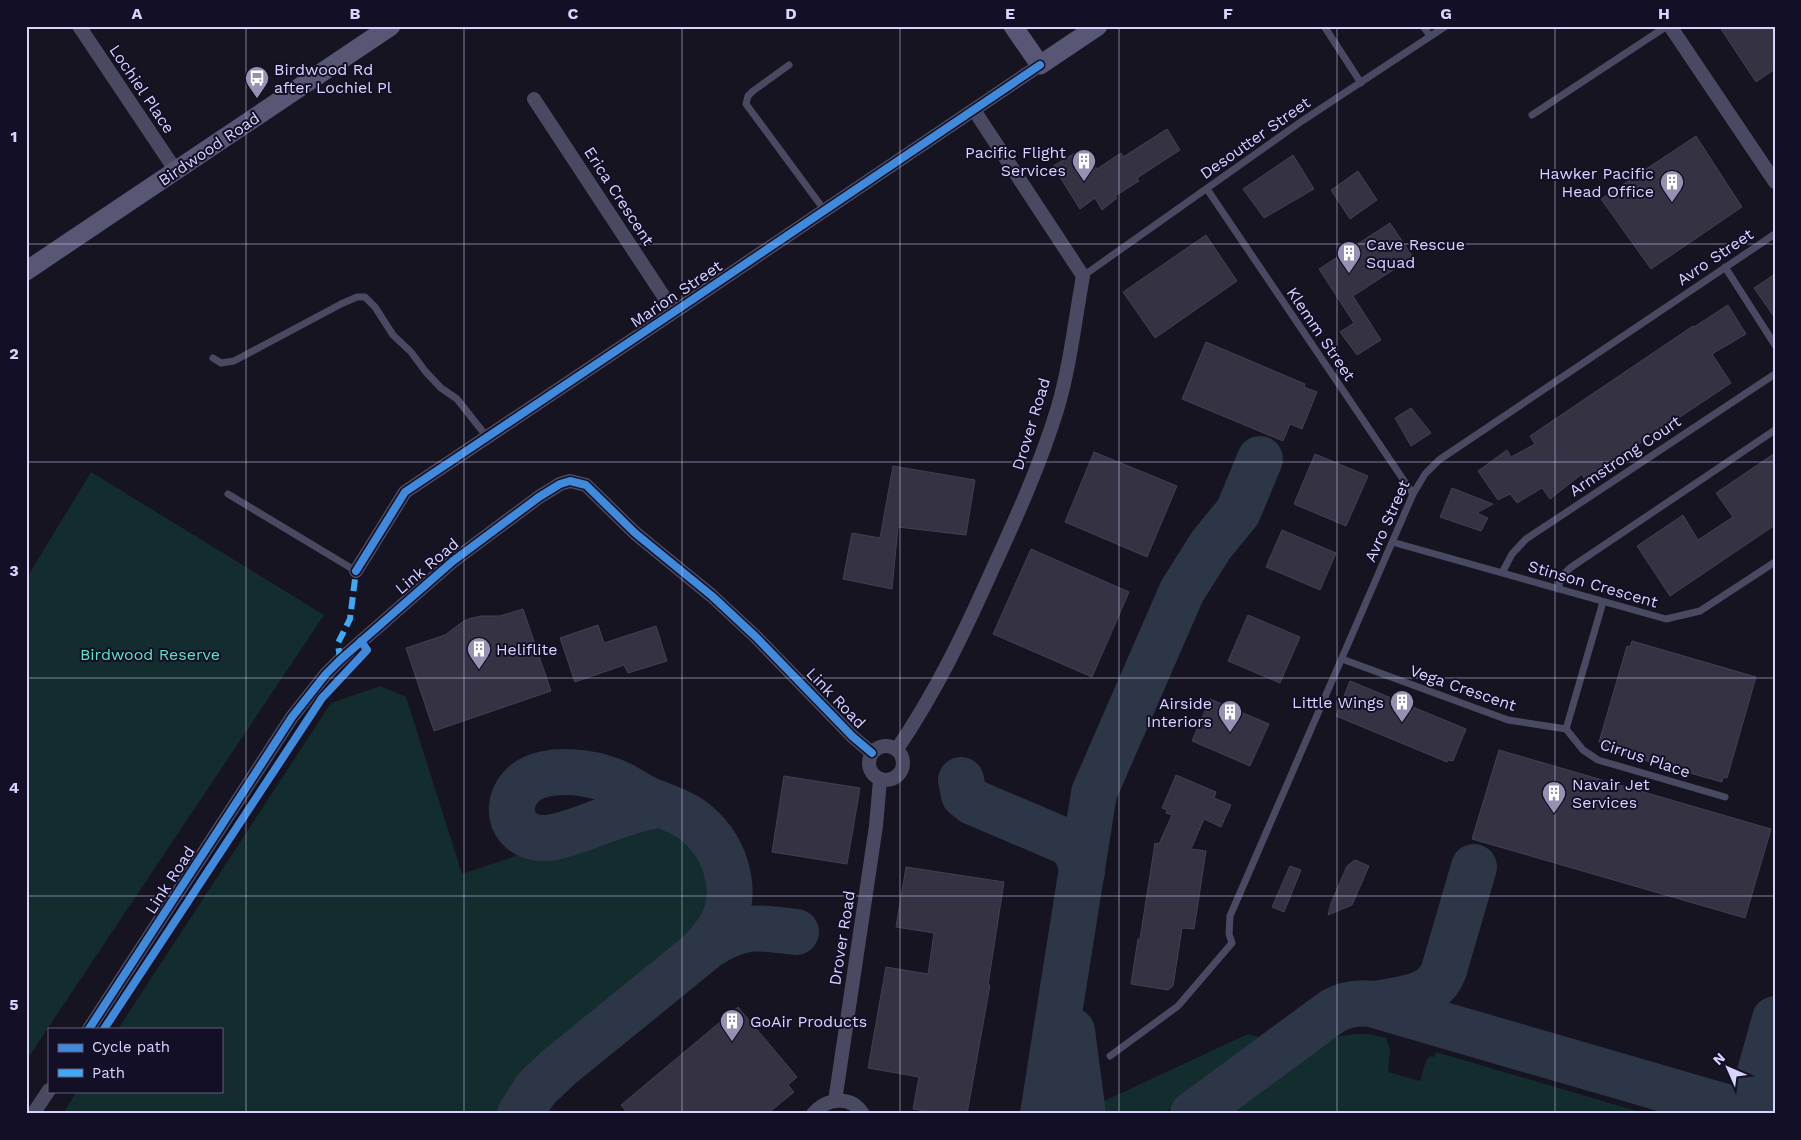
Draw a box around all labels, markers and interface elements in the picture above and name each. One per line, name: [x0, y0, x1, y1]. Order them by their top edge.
text: A: [132, 4, 143, 23]
text: B: [350, 4, 361, 23]
text: C: [568, 4, 579, 23]
text: D: [785, 4, 797, 23]
text: E: [1005, 4, 1015, 23]
text: F: [1223, 4, 1233, 23]
text: G: [1440, 4, 1452, 23]
text: H: [1658, 4, 1670, 23]
street label: Lochiel Place: [105, 41, 179, 137]
place label: Birdwood Rd after Lochiel Pl: [274, 60, 392, 97]
bus stop icon: Birdwood Rd after Lochiel Pl: [244, 65, 270, 99]
street label: Desoutter Street: [1196, 93, 1314, 183]
street label: Birdwood Road: [155, 108, 263, 190]
text: 1: [11, 127, 17, 146]
street label: Erica Crescent: [580, 143, 658, 249]
place label: Pacific Flight Services: [965, 143, 1066, 180]
building icon: Pacific Flight Services: [1071, 148, 1097, 182]
place label: Hawker Pacific Head Office: [1539, 164, 1654, 201]
building icon: Hawker Pacific Head Office: [1659, 169, 1685, 203]
street label: Avro Street: [1673, 224, 1757, 289]
place label: Cave Rescue Squad: [1366, 235, 1465, 272]
building icon: Cave Rescue Squad: [1336, 240, 1362, 274]
street label: Marion Street: [627, 256, 726, 332]
street label: Klemm Street: [1283, 284, 1359, 385]
text: 2: [9, 344, 19, 363]
street label: Drover Road: [1008, 376, 1054, 472]
street label: Armstrong Court: [1566, 411, 1685, 500]
street label: Avro Street: [1360, 477, 1414, 565]
street label: Link Road: [391, 534, 463, 598]
street label: Stinson Crescent: [1526, 556, 1660, 612]
text: 3: [9, 561, 19, 580]
building icon: Heliflite: [466, 636, 492, 670]
place label: Heliflite: [496, 640, 557, 659]
park label: Birdwood Reserve: [80, 645, 220, 664]
street label: Vega Crescent: [1407, 661, 1519, 715]
street label: Link Road: [802, 664, 870, 732]
building icon: Little Wings: [1389, 689, 1415, 723]
place label: Little Wings: [1292, 693, 1384, 712]
place label: Airside Interiors: [1147, 694, 1212, 731]
building icon: Airside Interiors: [1217, 699, 1243, 733]
street label: Cirrus Place: [1597, 734, 1693, 782]
place label: Navair Jet Services: [1572, 775, 1650, 812]
text: 4: [9, 778, 19, 797]
building icon: Navair Jet Services: [1541, 780, 1567, 814]
street label: Link Road: [141, 843, 199, 917]
street label: Drover Road: [825, 889, 859, 987]
text: 5: [9, 995, 19, 1014]
building icon: GoAir Products: [719, 1008, 745, 1042]
place label: GoAir Products: [750, 1012, 867, 1031]
legend: [48, 1028, 222, 1092]
text: Cycle path: [92, 1038, 170, 1056]
north arrow: [1704, 1042, 1754, 1092]
text: N: [1709, 1049, 1728, 1068]
text: Path: [92, 1064, 125, 1082]

